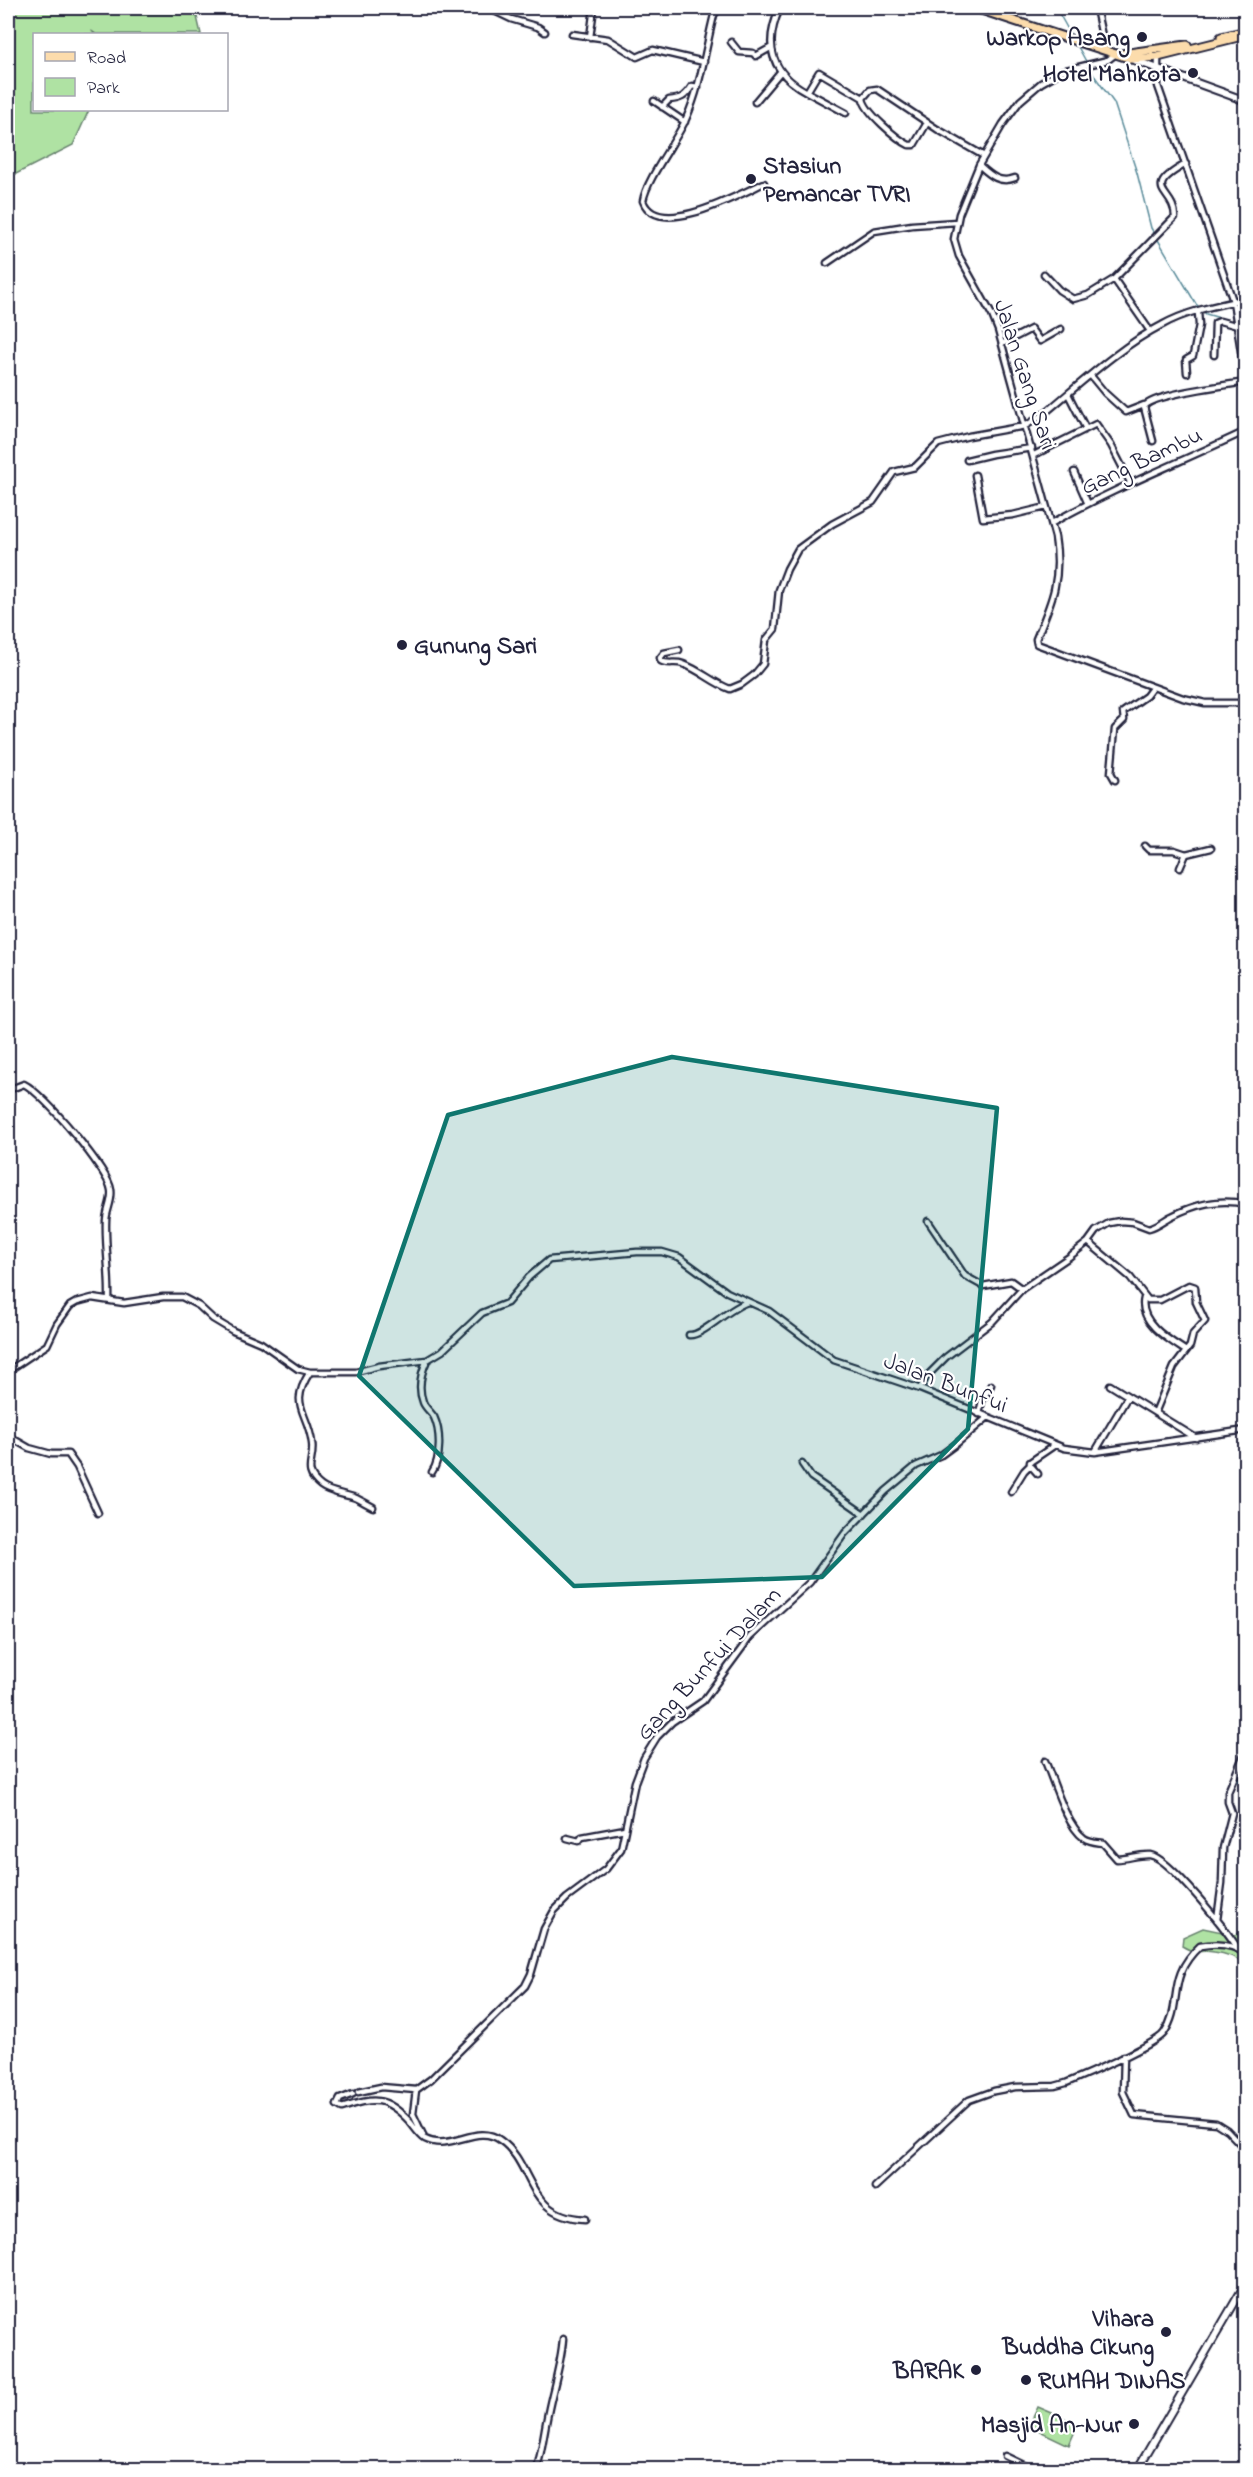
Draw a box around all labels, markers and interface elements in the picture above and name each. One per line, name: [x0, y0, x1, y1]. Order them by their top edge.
place label: Warkop Asang: [986, 22, 1130, 58]
marker: Warkop Asang: [1135, 30, 1149, 44]
legend: [33, 33, 228, 111]
text: Road: [87, 46, 126, 72]
place label: Hotel Mahkota: [1043, 58, 1181, 93]
marker: Hotel Mahkota: [1186, 66, 1200, 80]
text: Park: [87, 76, 120, 102]
place label: Stasiun Pemancar TVRI: [763, 150, 911, 213]
marker: Stasiun Pemancar TVRI: [744, 172, 758, 186]
street label: Jalan Gang Sari: [983, 295, 1064, 454]
street label: Gang Bambu: [1075, 419, 1209, 506]
place label: Gunung Sari: [414, 630, 537, 666]
marker: Gunung Sari: [395, 638, 409, 652]
street label: Jalan Bunfui: [878, 1345, 1012, 1424]
street label: Gang Bunfui Dalam: [629, 1580, 791, 1750]
place label: Vihara Buddha Cikung: [1002, 2303, 1154, 2367]
marker: Vihara Buddha Cikung: [1159, 2325, 1173, 2339]
place label: BARAK: [892, 2355, 965, 2390]
marker: BARAK: [969, 2363, 983, 2377]
place label: RUMAH DINAS: [1038, 2365, 1185, 2400]
marker: RUMAH DINAS: [1019, 2373, 1033, 2387]
place label: Masjid An-Nur: [981, 2409, 1123, 2444]
marker: Masjid An-Nur: [1127, 2417, 1141, 2431]

